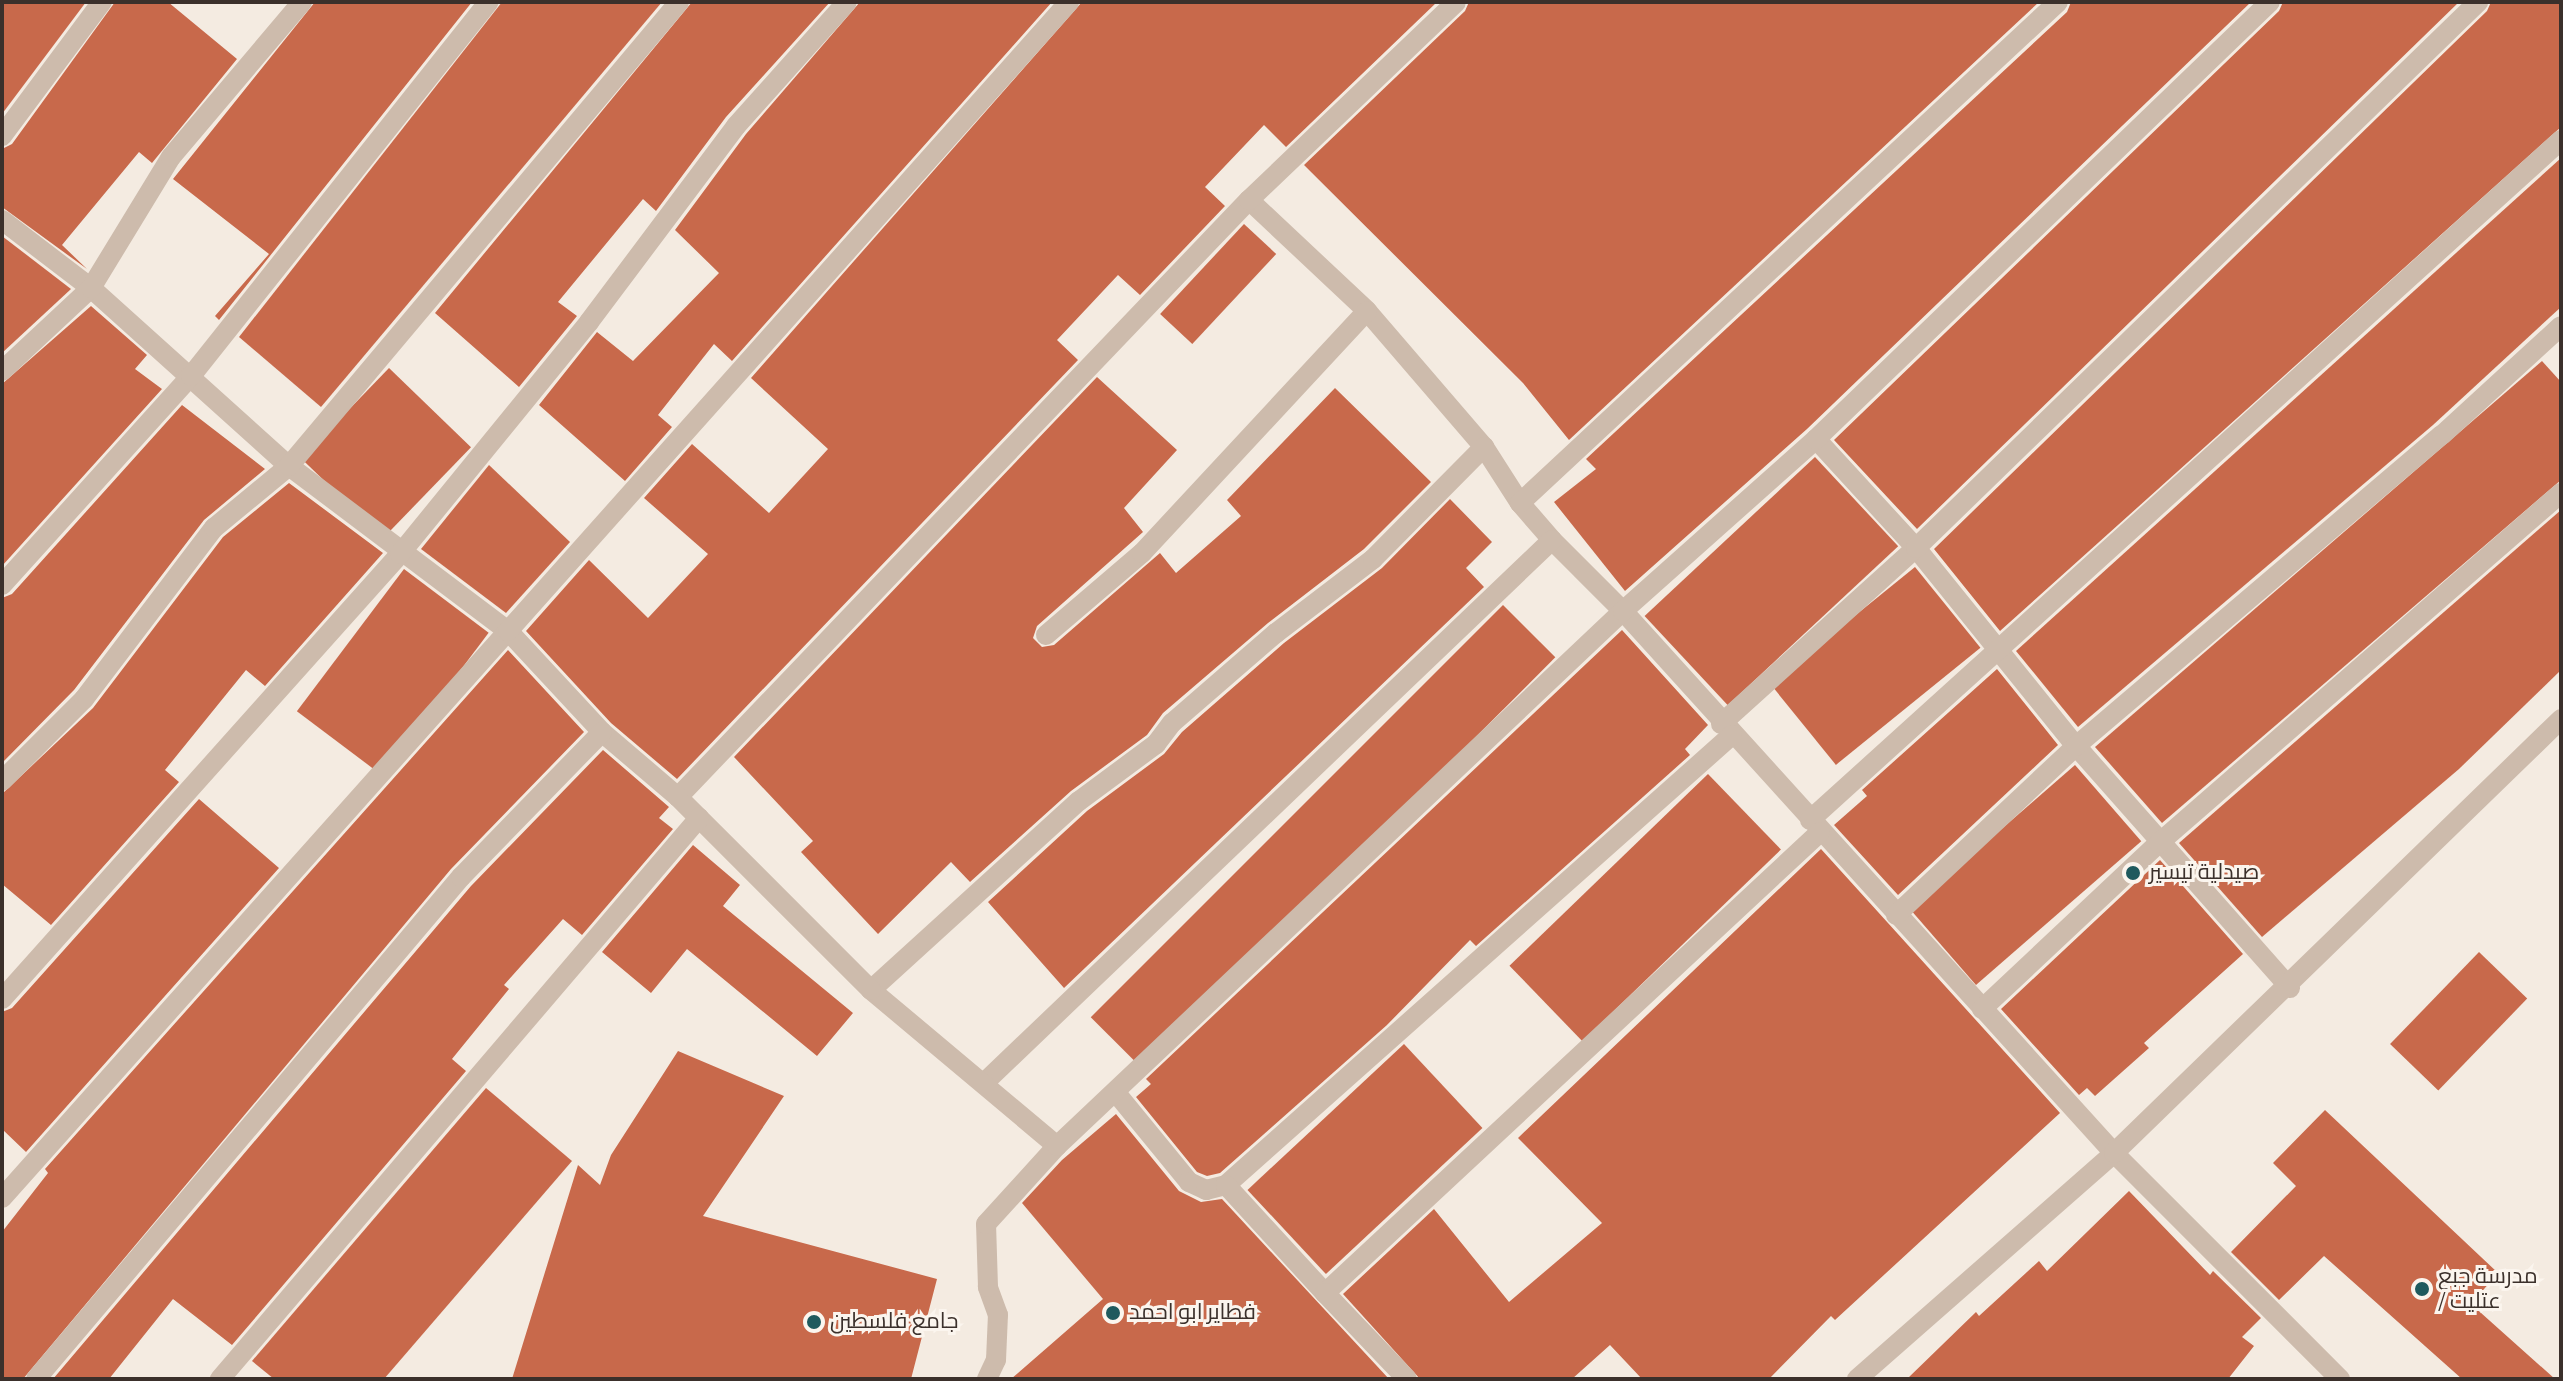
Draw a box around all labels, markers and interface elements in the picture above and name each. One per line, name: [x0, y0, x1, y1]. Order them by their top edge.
place label: صيدلية تيسير: [2149, 860, 2259, 886]
marker: صيدلية تيسير: [2124, 864, 2142, 882]
place label: مدرسة جبع / عتليت: [2438, 1263, 2538, 1314]
marker: مدرسة جبع / عتليت: [2413, 1280, 2431, 1298]
place label: فطاير ابو احمد: [1129, 1300, 1256, 1326]
marker: فطاير ابو احمد: [1104, 1304, 1122, 1322]
place label: جامع فلسطين: [830, 1309, 958, 1335]
marker: جامع فلسطين: [805, 1313, 823, 1331]

